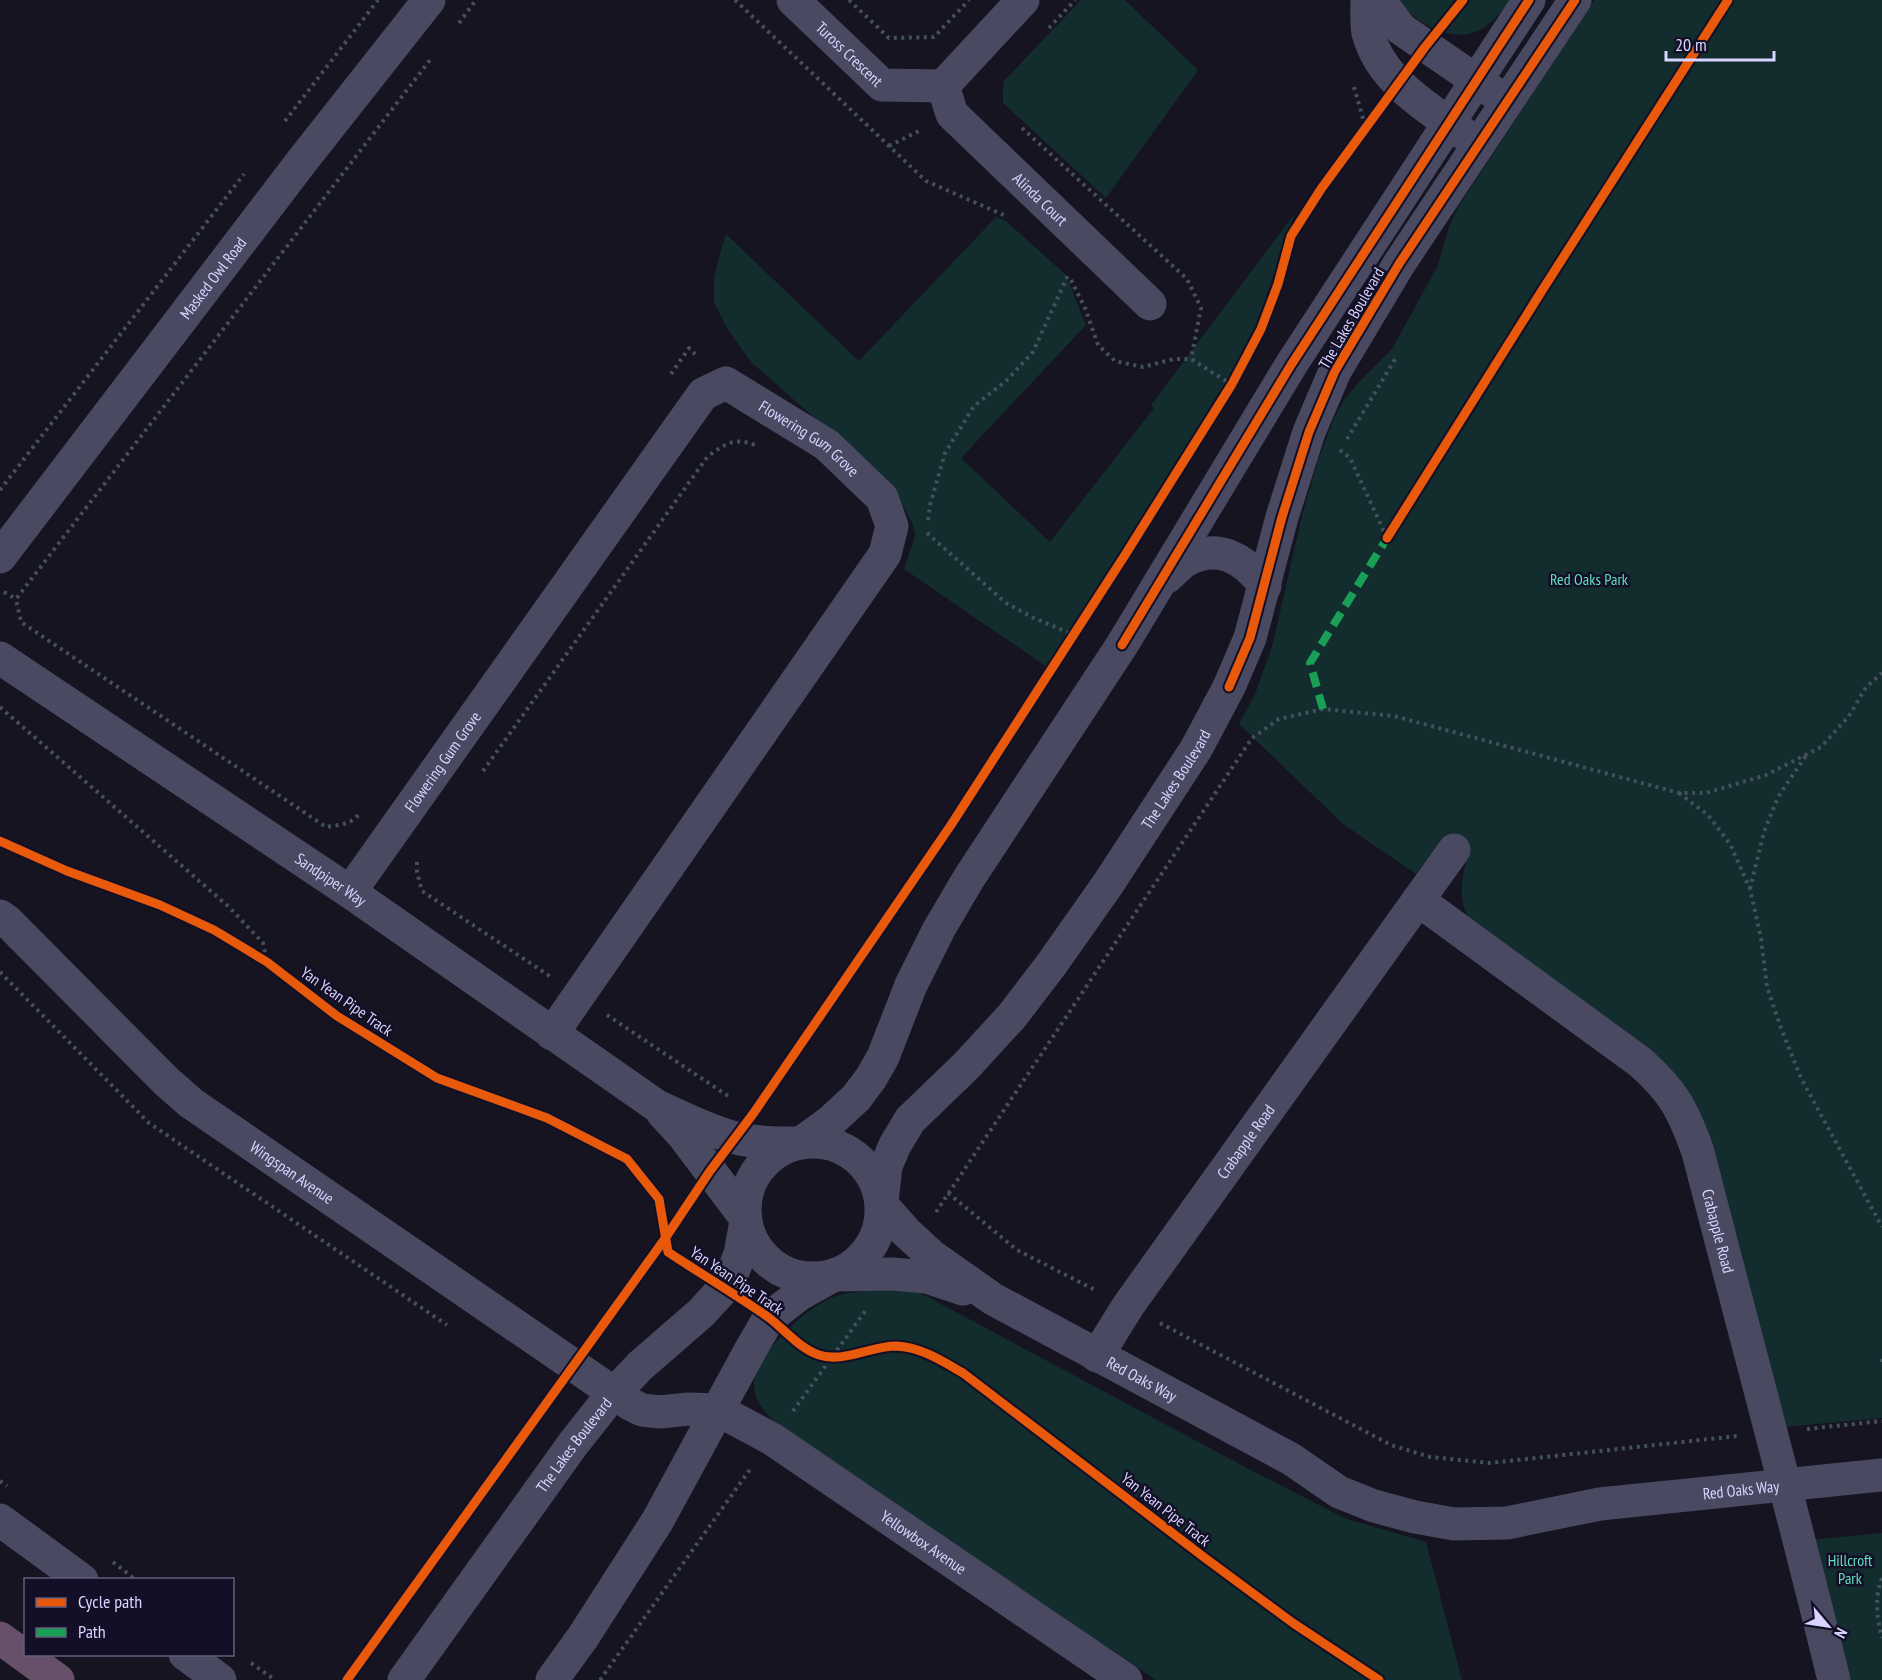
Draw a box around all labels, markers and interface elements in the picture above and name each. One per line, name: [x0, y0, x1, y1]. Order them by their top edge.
street label: Tuross Crescent: [812, 17, 888, 91]
scale bar: [1666, 24, 1774, 62]
text: 20 m: [1675, 33, 1707, 56]
street label: Alinda Court: [1009, 168, 1073, 230]
street label: Masked Owl Road: [175, 233, 250, 323]
street label: The Lakes Boulevard: [1314, 264, 1388, 372]
street label: Flowering Gum Grove: [755, 396, 863, 481]
park label: Red Oaks Park: [1550, 569, 1629, 589]
street label: Flowering Gum Grove: [400, 707, 485, 816]
street label: The Lakes Boulevard: [1137, 726, 1215, 833]
street label: Sandpiper Way: [291, 848, 370, 910]
street label: Yan Yean Pipe Track: [297, 962, 398, 1041]
street label: Crabapple Road: [1212, 1101, 1279, 1182]
street label: Wingspan Avenue: [246, 1136, 338, 1208]
street label: Crabapple Road: [1698, 1187, 1739, 1275]
street label: Yan Yean Pipe Track: [687, 1241, 788, 1319]
street label: Red Oaks Way: [1103, 1352, 1180, 1406]
street label: The Lakes Boulevard: [532, 1393, 616, 1496]
street label: Yan Yean Pipe Track: [1117, 1468, 1215, 1551]
street label: Red Oaks Way: [1702, 1476, 1780, 1503]
street label: Yellowbox Avenue: [877, 1506, 970, 1578]
park label: Hillcroft Park: [1828, 1550, 1873, 1588]
legend: [24, 1578, 234, 1656]
text: Cycle path: [78, 1590, 142, 1613]
north arrow: [1798, 1596, 1858, 1656]
text: Path: [78, 1620, 106, 1643]
text: N: [1830, 1625, 1852, 1642]

